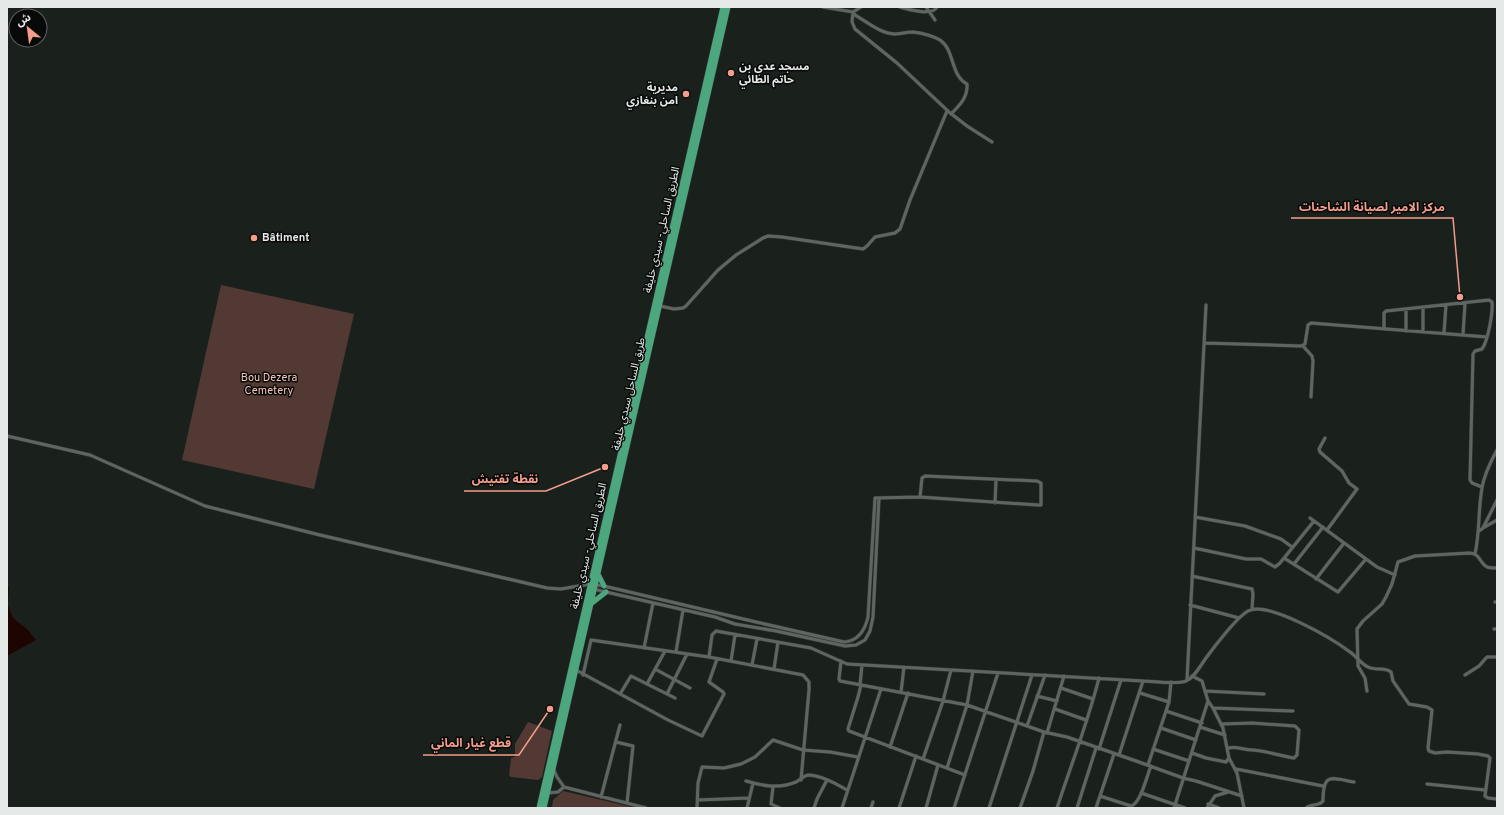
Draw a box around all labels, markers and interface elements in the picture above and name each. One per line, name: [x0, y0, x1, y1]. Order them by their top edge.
north arrow: [8, 8, 48, 48]
text: ش: [14, 10, 34, 30]
place label: مسجد عدي بن حاتم الطائي: [739, 60, 809, 89]
marker: مسجد عدي بن حاتم الطائي: [726, 68, 736, 78]
place label: مديرية امن بنغازي: [626, 81, 678, 110]
marker: مديرية امن بنغازي: [681, 89, 691, 99]
street label: الطريق الساحلي- سيدي خليفة: [641, 166, 685, 295]
callout: مركز الامير لصيانة الشاحنات: [1291, 194, 1453, 218]
text: مركز الامير لصيانة الشاحنات: [1299, 200, 1445, 216]
place label: Bâtiment: [262, 231, 309, 245]
marker: Bâtiment: [249, 233, 259, 243]
street label: طريق الساحل سيدي خليفة: [609, 336, 650, 452]
park label: Bou Dezera Cemetery: [241, 371, 298, 398]
callout: نقطة تفتيش: [464, 467, 546, 491]
text: نقطة تفتيش: [472, 472, 539, 488]
street label: الطريق الساحلي- سيدي خليفة: [568, 482, 612, 611]
callout: قطع غيار الماني: [423, 731, 519, 755]
text: قطع غيار الماني: [431, 736, 511, 753]

